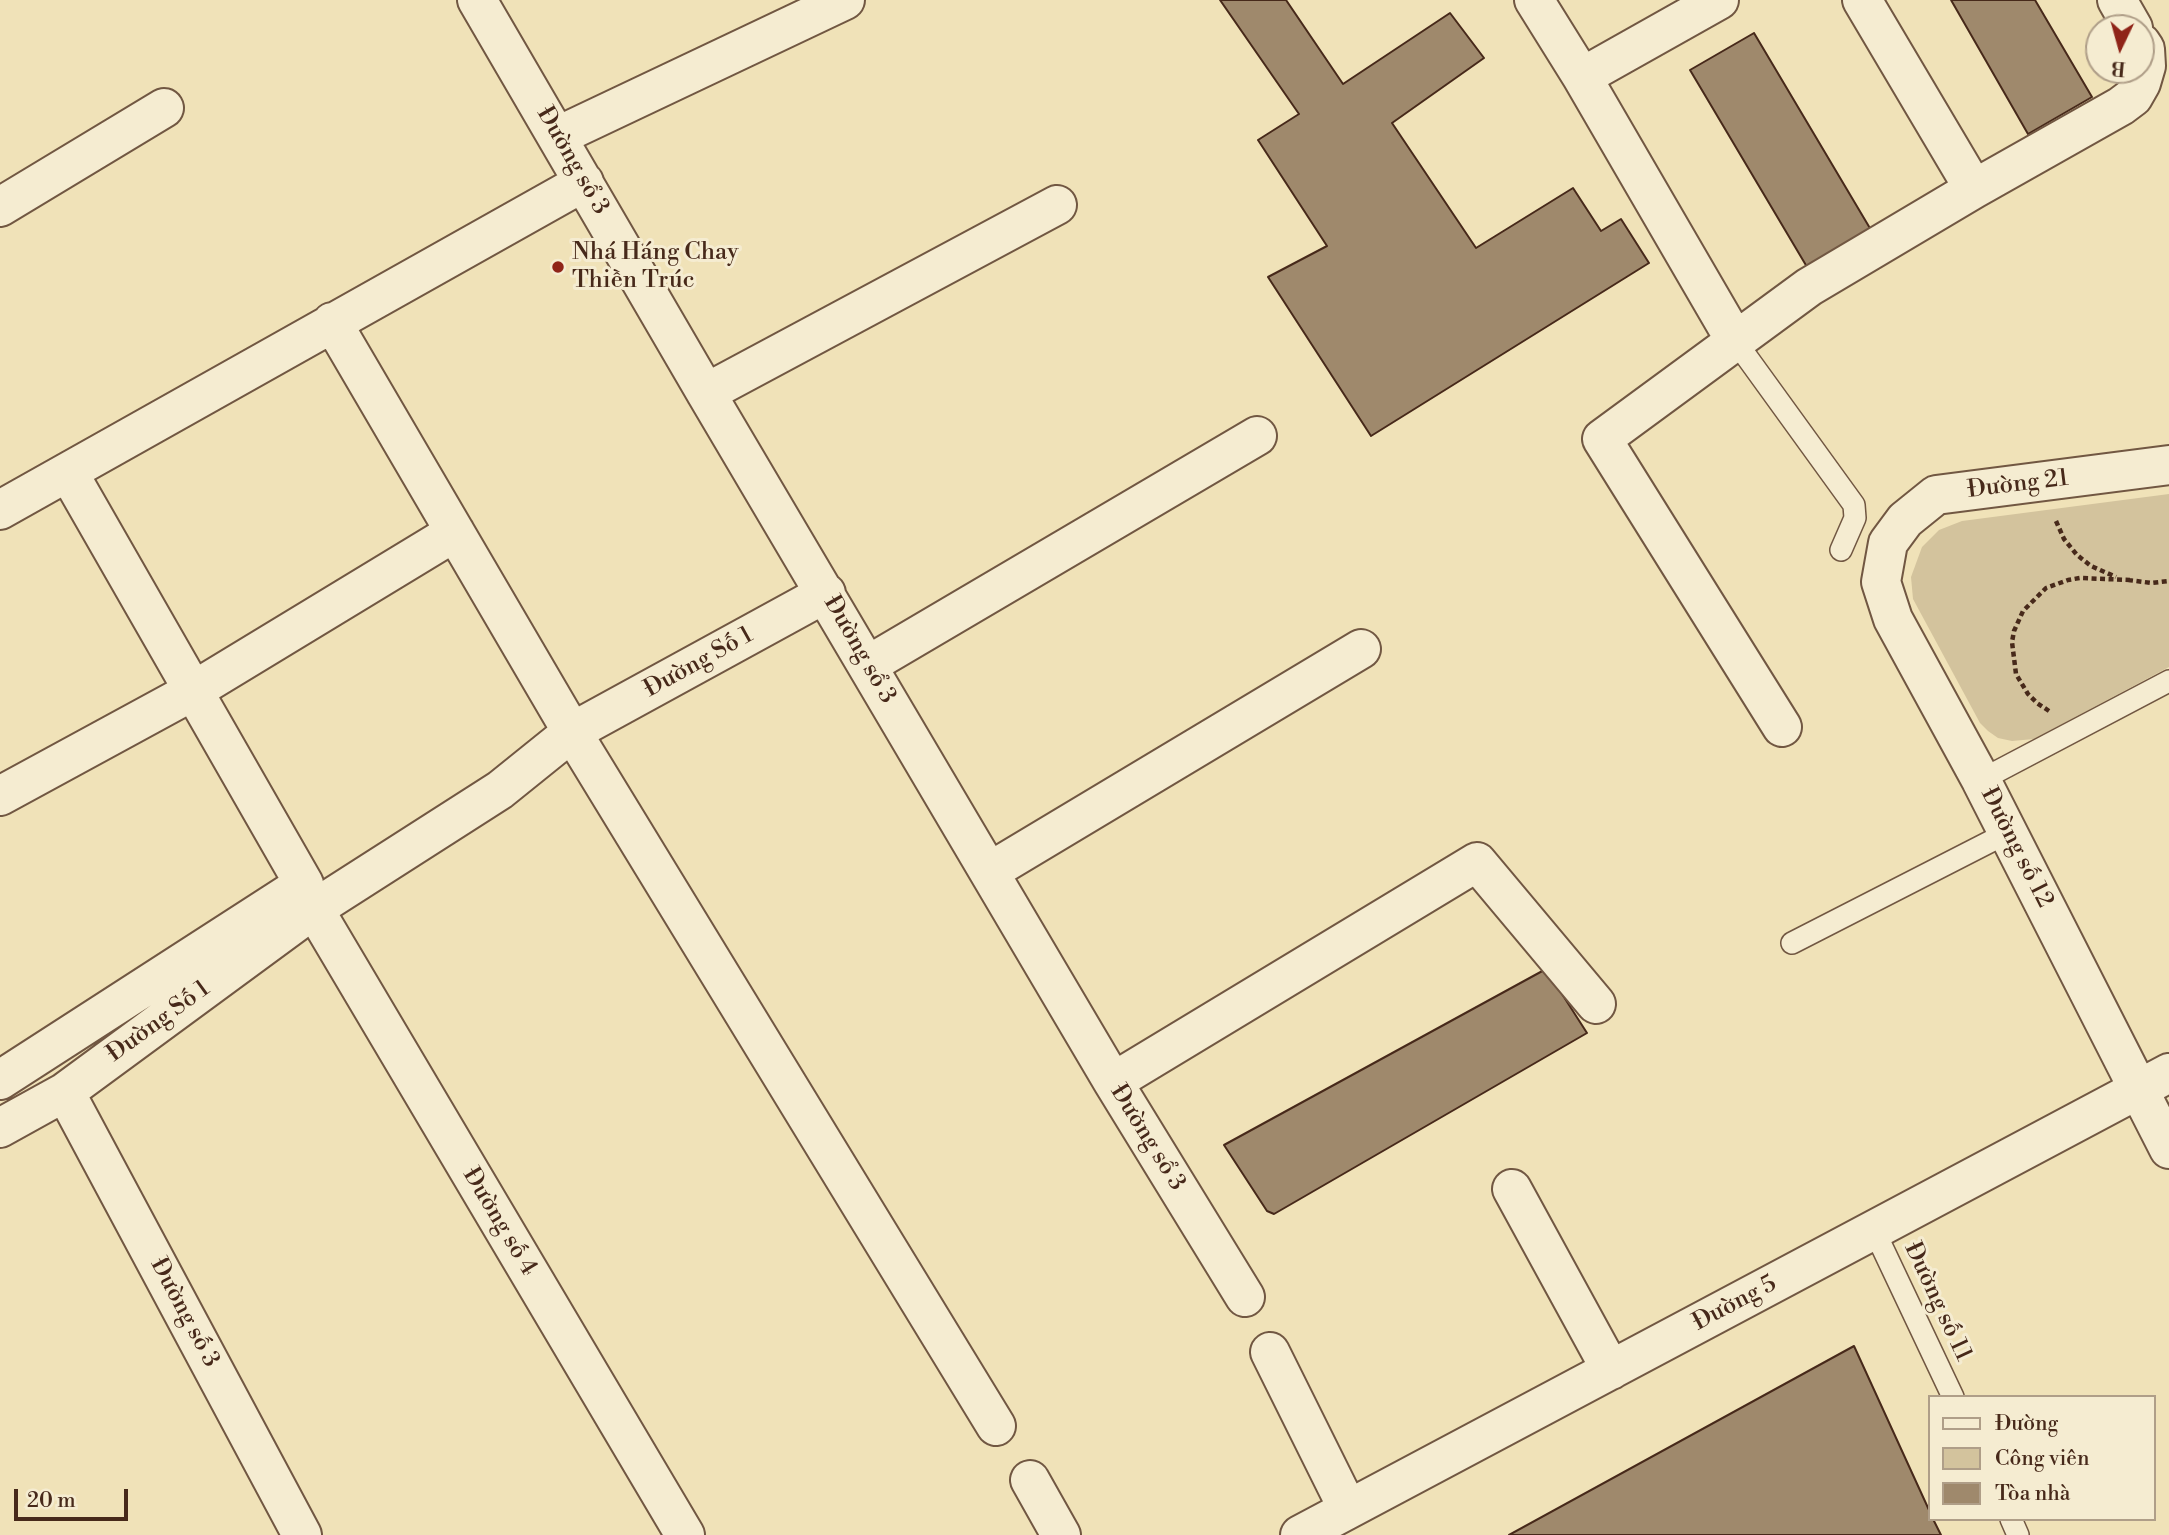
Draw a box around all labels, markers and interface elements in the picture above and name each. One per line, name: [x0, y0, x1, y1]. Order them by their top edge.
north arrow: [2085, 14, 2155, 84]
text: B: [2110, 55, 2127, 81]
street label: Đường sổ 3: [530, 102, 614, 220]
place label: Nhá Háng Chay Thiền Trúc: [572, 239, 739, 295]
marker: Nhá Háng Chay Thiền Trúc: [550, 259, 566, 275]
street label: Đường 21: [1966, 465, 2070, 505]
street label: Đường sổ 3: [817, 591, 901, 709]
street label: Đường Số 1: [640, 621, 758, 705]
street label: Đường số 12: [1973, 783, 2059, 913]
street label: Đường Số 1: [102, 975, 216, 1069]
street label: Đường sổ 3: [1103, 1080, 1191, 1196]
street label: Đường số 4: [456, 1163, 542, 1281]
street label: Đường số 11: [1897, 1238, 1977, 1366]
street label: Đường số 3: [143, 1253, 225, 1373]
street label: Đường 5: [1688, 1270, 1782, 1338]
legend: [1927, 1395, 2155, 1521]
text: Đường: [1995, 1411, 2058, 1437]
text: Công viên: [1995, 1446, 2089, 1472]
scale bar: [18, 1476, 131, 1520]
text: Tòa nhà: [1995, 1481, 2070, 1507]
text: 20 m: [27, 1488, 76, 1514]

